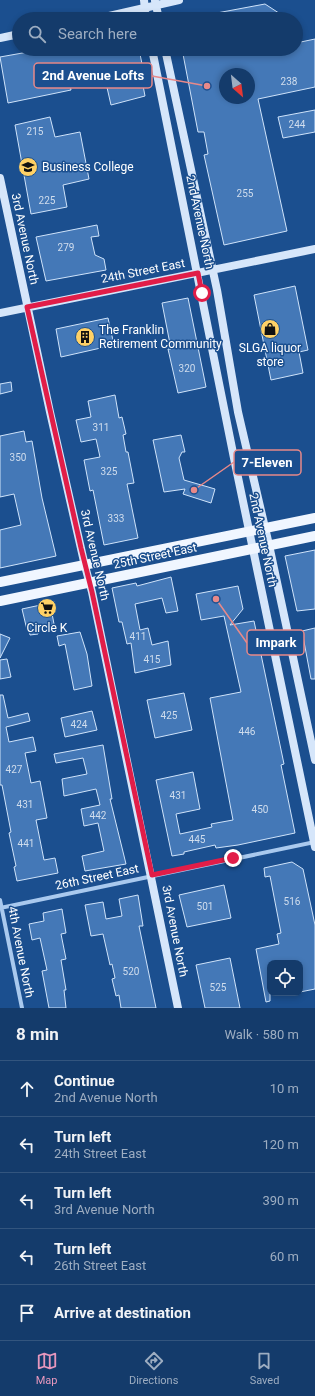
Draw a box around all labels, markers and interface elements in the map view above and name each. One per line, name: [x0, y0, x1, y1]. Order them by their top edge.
search box: [12, 12, 303, 56]
icon: search: [26, 23, 48, 45]
text: Search here: [58, 25, 137, 43]
callout: 2nd Avenue Lofts: [34, 63, 152, 88]
text: 2nd Avenue Lofts: [42, 68, 144, 83]
north arrow: [219, 68, 255, 104]
house number: 238: [281, 76, 298, 87]
house number: 244: [289, 119, 306, 130]
house number: 215: [27, 126, 44, 137]
school or university icon: Business College: [17, 156, 39, 178]
place label: Business College: [42, 160, 134, 174]
street label: 2nd Avenue North: [183, 174, 217, 270]
house number: 255: [237, 188, 254, 199]
street label: 3rd Avenue North: [8, 192, 42, 286]
house number: 225: [39, 195, 56, 206]
house number: 279: [58, 242, 74, 253]
street label: 24th Street East: [100, 256, 186, 286]
route start: [193, 284, 211, 302]
shop icon: SLGA liquor store: [259, 318, 281, 340]
place label: The Franklin Retirement Community: [99, 323, 222, 351]
building icon: The Franklin Retirement Community: [74, 326, 96, 348]
place label: SLGA liquor store: [239, 341, 301, 369]
house number: 320: [179, 363, 196, 374]
house number: 311: [93, 422, 109, 433]
callout: 7-Eleven: [234, 450, 301, 475]
house number: 350: [10, 452, 27, 463]
text: 7-Eleven: [241, 455, 293, 470]
house number: 325: [101, 466, 118, 477]
street label: 2nd Avenue North: [246, 492, 280, 588]
street label: 3rd Avenue North: [78, 508, 112, 602]
house number: 333: [108, 513, 124, 524]
street label: 25th Street East: [112, 540, 198, 572]
supermarket icon: Circle K: [36, 597, 58, 619]
place label: Circle K: [27, 621, 68, 635]
callout: Impark: [247, 630, 304, 655]
house number: 411: [130, 631, 146, 642]
text: Impark: [255, 635, 298, 650]
house number: 415: [144, 654, 161, 665]
house number: 425: [161, 710, 178, 721]
house number: 424: [71, 719, 88, 730]
house number: 446: [239, 726, 256, 737]
house number: 427: [6, 764, 23, 775]
house number: 431: [170, 790, 186, 801]
house number: 431: [17, 799, 33, 810]
house number: 450: [252, 804, 269, 815]
house number: 442: [90, 810, 107, 821]
house number: 445: [189, 834, 206, 845]
house number: 441: [18, 838, 34, 849]
route end: [224, 849, 242, 867]
street label: 26th Street East: [54, 861, 140, 893]
street label: 3rd Avenue North: [159, 884, 191, 978]
house number: 516: [284, 896, 301, 907]
house number: 501: [197, 901, 213, 912]
street label: 4th Avenue North: [5, 905, 37, 999]
map controls: [267, 960, 303, 996]
button: locate: [267, 960, 303, 996]
house number: 520: [123, 966, 140, 977]
house number: 525: [210, 982, 227, 993]
text: 8 min: [16, 1024, 59, 1044]
text: Walk · 580 m: [224, 1027, 299, 1042]
text: Continue: [54, 1072, 115, 1090]
icon: ahead: [16, 1078, 38, 1100]
text: 10 m: [270, 1081, 299, 1096]
text: 2nd Avenue North: [54, 1090, 158, 1105]
text: Turn left: [54, 1128, 111, 1146]
icon: left: [16, 1134, 38, 1156]
text: 120 m: [262, 1137, 299, 1152]
text: 24th Street East: [54, 1146, 146, 1161]
text: Turn left: [54, 1184, 111, 1202]
icon: left: [16, 1190, 38, 1212]
text: 390 m: [262, 1193, 299, 1208]
text: 3rd Avenue North: [54, 1202, 155, 1217]
text: Turn left: [54, 1240, 111, 1258]
icon: left: [16, 1246, 38, 1268]
text: 60 m: [270, 1249, 299, 1264]
text: 26th Street East: [54, 1258, 146, 1273]
icon: arrive: [16, 1302, 38, 1324]
text: Arrive at destination: [54, 1304, 191, 1322]
tab: Map: [36, 1350, 58, 1387]
tab: Directions: [129, 1350, 178, 1387]
tab: Saved: [250, 1350, 279, 1387]

